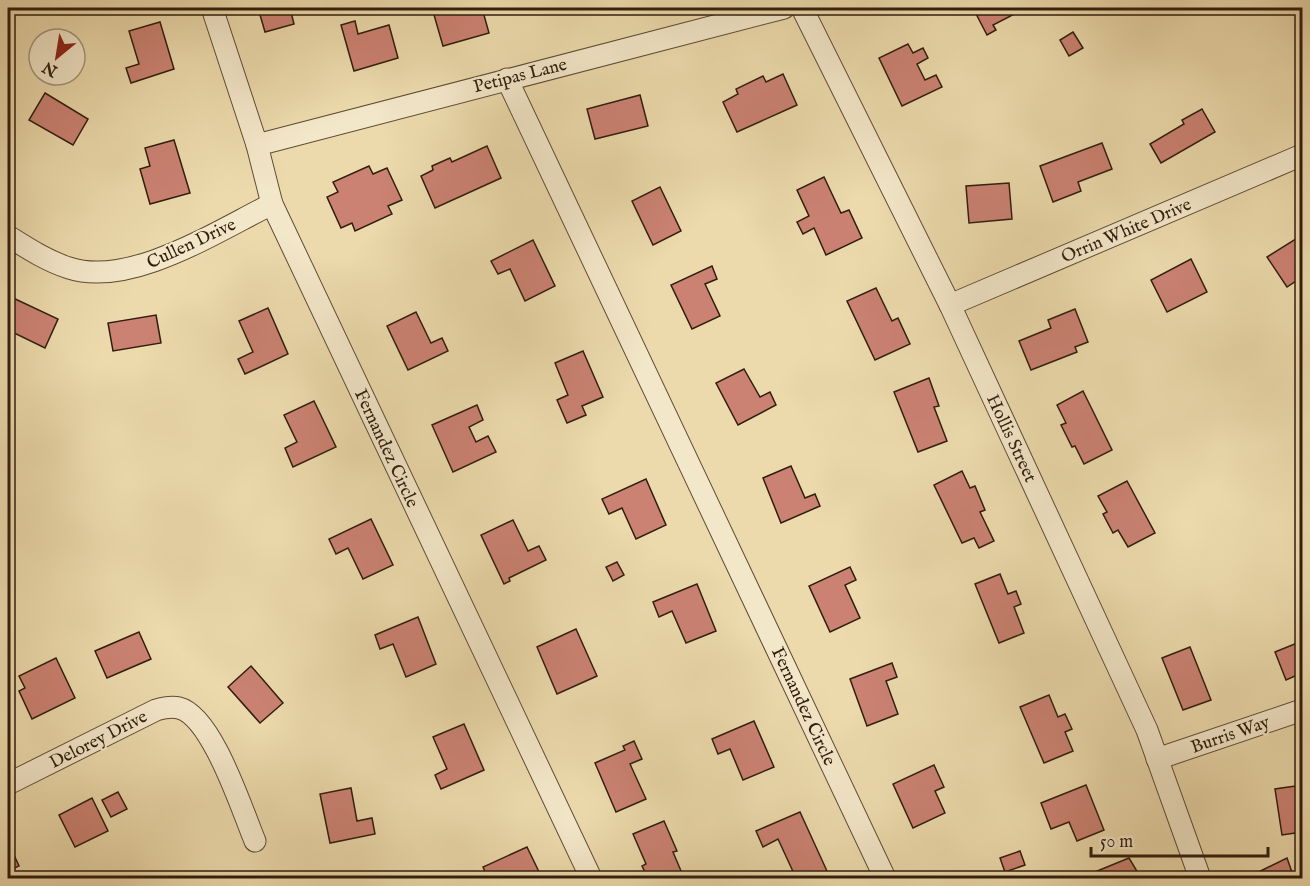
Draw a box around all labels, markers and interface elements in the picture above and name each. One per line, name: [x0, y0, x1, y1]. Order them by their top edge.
north arrow: [27, 27, 87, 87]
street label: Petipas Lane: [471, 54, 570, 99]
text: N: [39, 56, 62, 81]
street label: Orrin White Drive: [1058, 194, 1195, 269]
street label: Cullen Drive: [143, 214, 240, 275]
street label: Fernandez Circle: [348, 386, 423, 512]
street label: Hollis Street: [980, 391, 1041, 486]
street label: Fernandez Circle: [765, 644, 840, 770]
street label: Delorey Drive: [46, 706, 151, 775]
street label: Burris Way: [1188, 711, 1273, 760]
scale bar: [1091, 820, 1268, 858]
text: 50 m: [1100, 831, 1133, 854]

